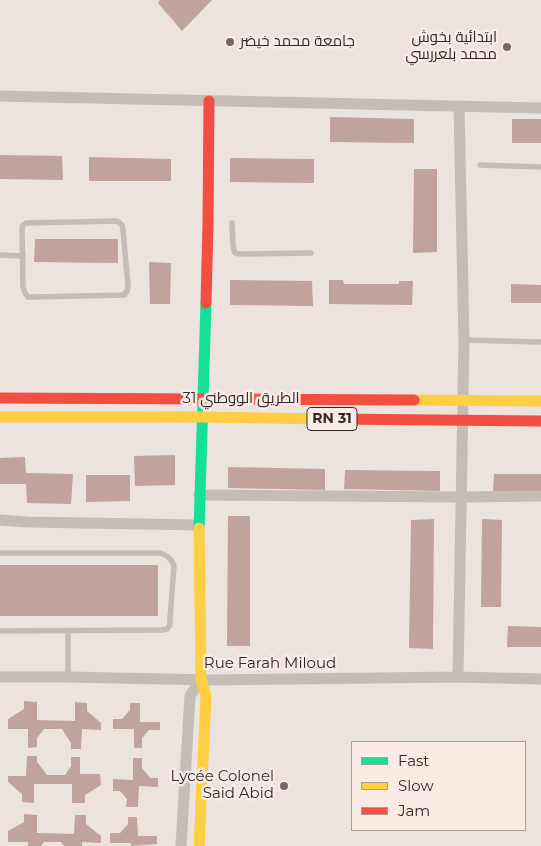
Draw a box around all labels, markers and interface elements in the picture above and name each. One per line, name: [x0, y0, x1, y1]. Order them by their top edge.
place label: ابتدائية بخوش محمد بلعررسي: [405, 29, 497, 64]
place label: جامعة محمد خيضر: [240, 33, 355, 51]
marker: جامعة محمد خيضر: [224, 36, 236, 48]
marker: ابتدائية بخوش محمد بلعررسي: [501, 41, 513, 53]
street label: الطريق الووطني 31: [182, 390, 300, 408]
road number: RN 31: [307, 408, 357, 430]
street label: Rue Farah Miloud: [204, 655, 336, 673]
legend: [351, 741, 526, 831]
text: Fast: [398, 751, 429, 770]
place label: Lycée Colonel Said Abid: [171, 768, 274, 803]
text: Slow: [398, 776, 434, 795]
marker: Lycée Colonel Said Abid: [278, 780, 290, 792]
text: Jam: [398, 801, 430, 820]

